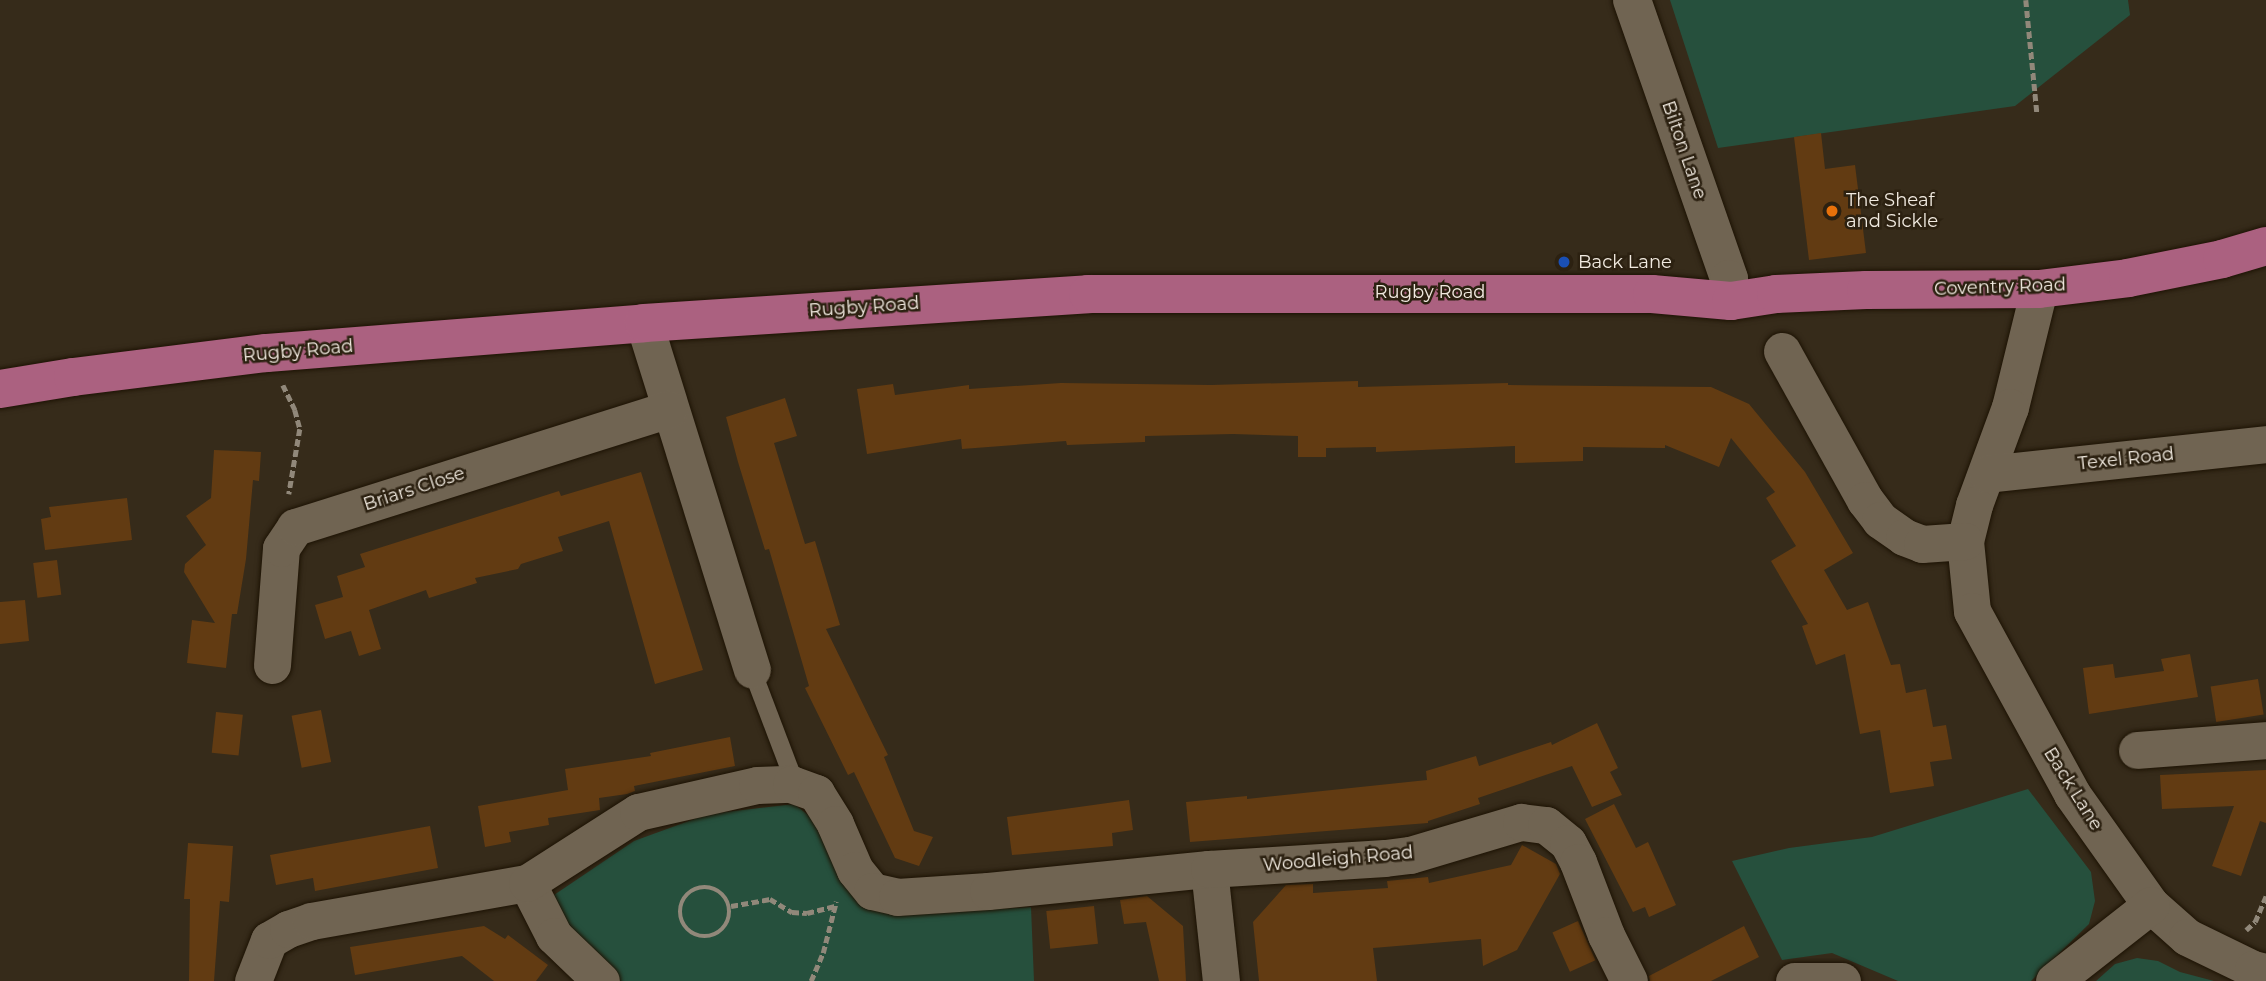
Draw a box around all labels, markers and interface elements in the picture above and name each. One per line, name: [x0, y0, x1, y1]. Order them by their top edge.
street label: Bilton Lane: [1657, 98, 1711, 202]
place label: The Sheaf and Sickle: [1846, 190, 1938, 232]
marker: The Sheaf and Sickle: [1824, 203, 1840, 219]
place label: Back Lane: [1578, 251, 1672, 273]
marker: Back Lane: [1556, 254, 1572, 270]
street label: Coventry Road: [1934, 274, 2066, 300]
street label: Rugby Road: [1375, 281, 1485, 303]
street label: Rugby Road: [808, 292, 920, 322]
street label: Rugby Road: [242, 335, 354, 367]
street label: Texel Road: [2077, 443, 2175, 475]
street label: Briars Close: [361, 462, 467, 516]
street label: Back Lane: [2039, 743, 2107, 835]
street label: Woodleigh Road: [1262, 842, 1414, 876]

